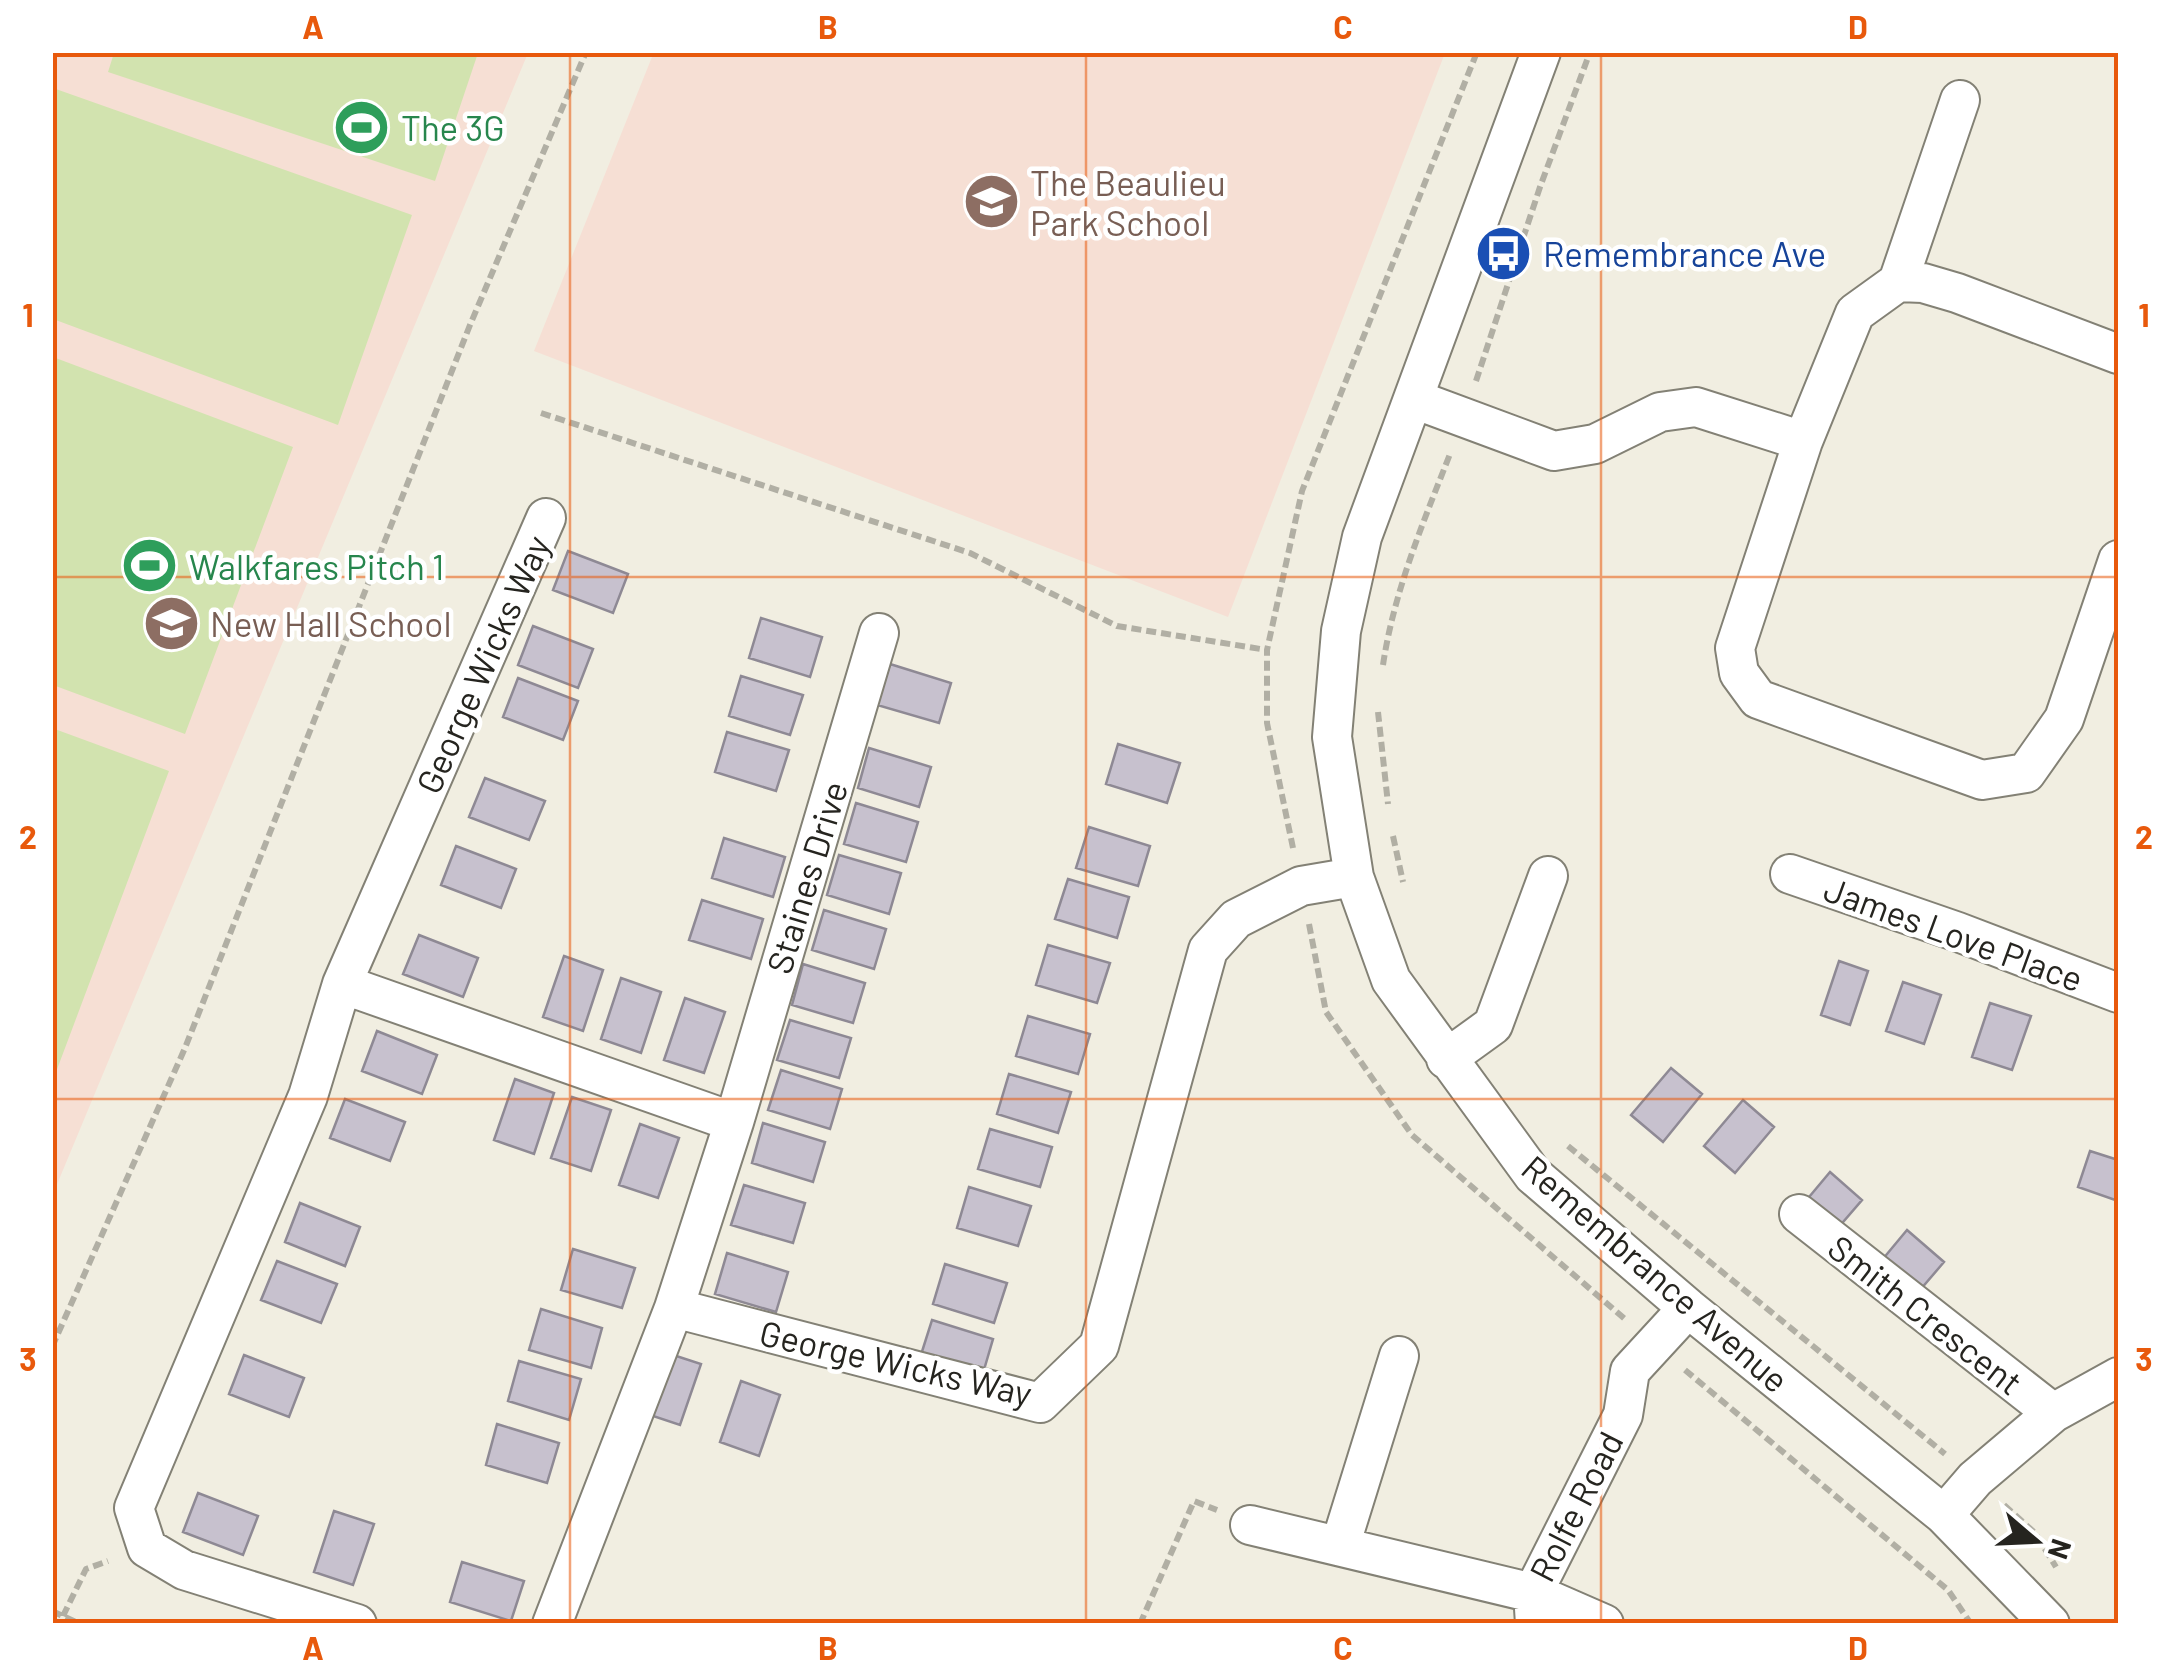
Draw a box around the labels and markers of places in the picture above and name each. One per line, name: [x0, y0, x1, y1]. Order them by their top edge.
sports icon: The 3G: [332, 97, 392, 157]
place label: The 3G: [401, 106, 505, 148]
place label: The Beaulieu Park School: [1030, 161, 1226, 243]
school or university icon: The Beaulieu Park School: [961, 172, 1021, 232]
bus stop icon: Remembrance Ave: [1474, 223, 1534, 283]
place label: Remembrance Ave: [1543, 232, 1826, 274]
sports icon: Walkfares Pitch 1: [120, 536, 180, 596]
place label: Walkfares Pitch 1: [189, 545, 444, 587]
school or university icon: New Hall School: [141, 593, 201, 653]
place label: New Hall School: [210, 602, 451, 644]

